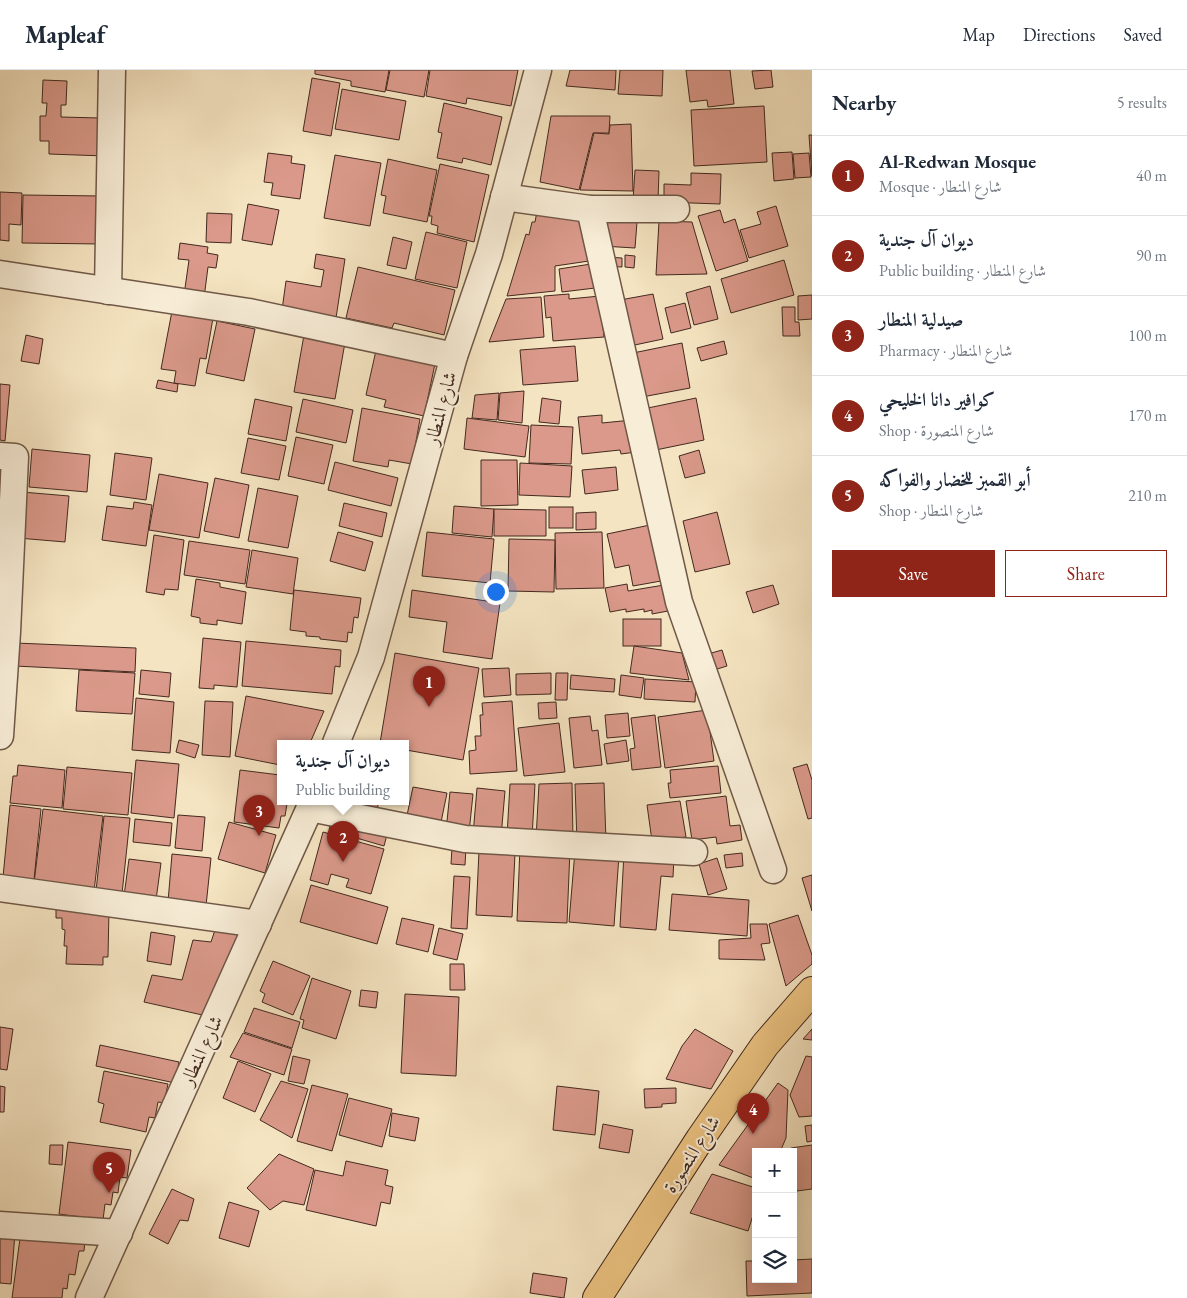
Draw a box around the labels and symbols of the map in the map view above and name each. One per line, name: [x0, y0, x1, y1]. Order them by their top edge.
street label: شارع المنطار: [418, 369, 465, 450]
your location: [483, 579, 509, 605]
pin: 1: [413, 666, 445, 707]
pin: 3: [243, 795, 275, 836]
pin: 2: [327, 821, 359, 862]
street label: شارع المنطار: [173, 1011, 231, 1092]
pin: 4: [737, 1093, 769, 1134]
street label: شارع المنصورة: [657, 1111, 728, 1199]
pin: 5: [93, 1152, 125, 1193]

